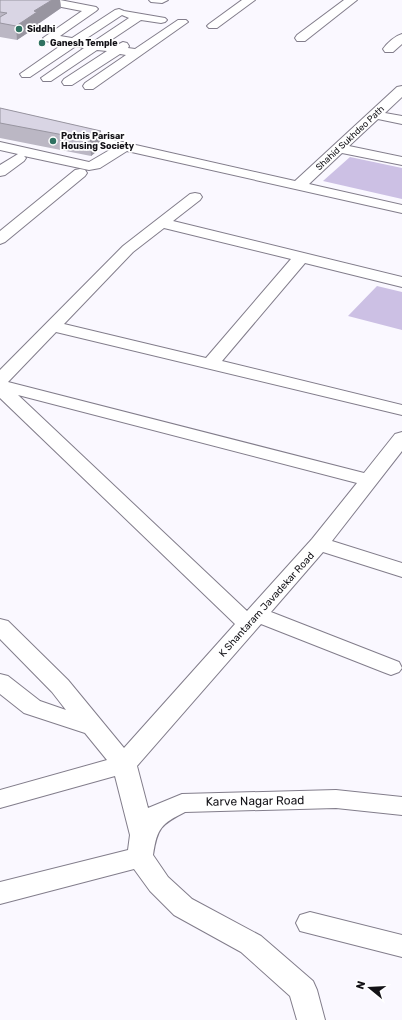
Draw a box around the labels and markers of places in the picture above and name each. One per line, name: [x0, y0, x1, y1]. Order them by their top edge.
marker: Siddhi: [14, 24, 24, 34]
place label: Siddhi: [27, 24, 56, 34]
marker: Ganesh Temple: [37, 38, 47, 48]
place label: Ganesh Temple: [50, 38, 118, 48]
place label: Potnis Parisar Housing Society: [61, 131, 135, 152]
marker: Potnis Parisar Housing Society: [48, 136, 58, 146]

